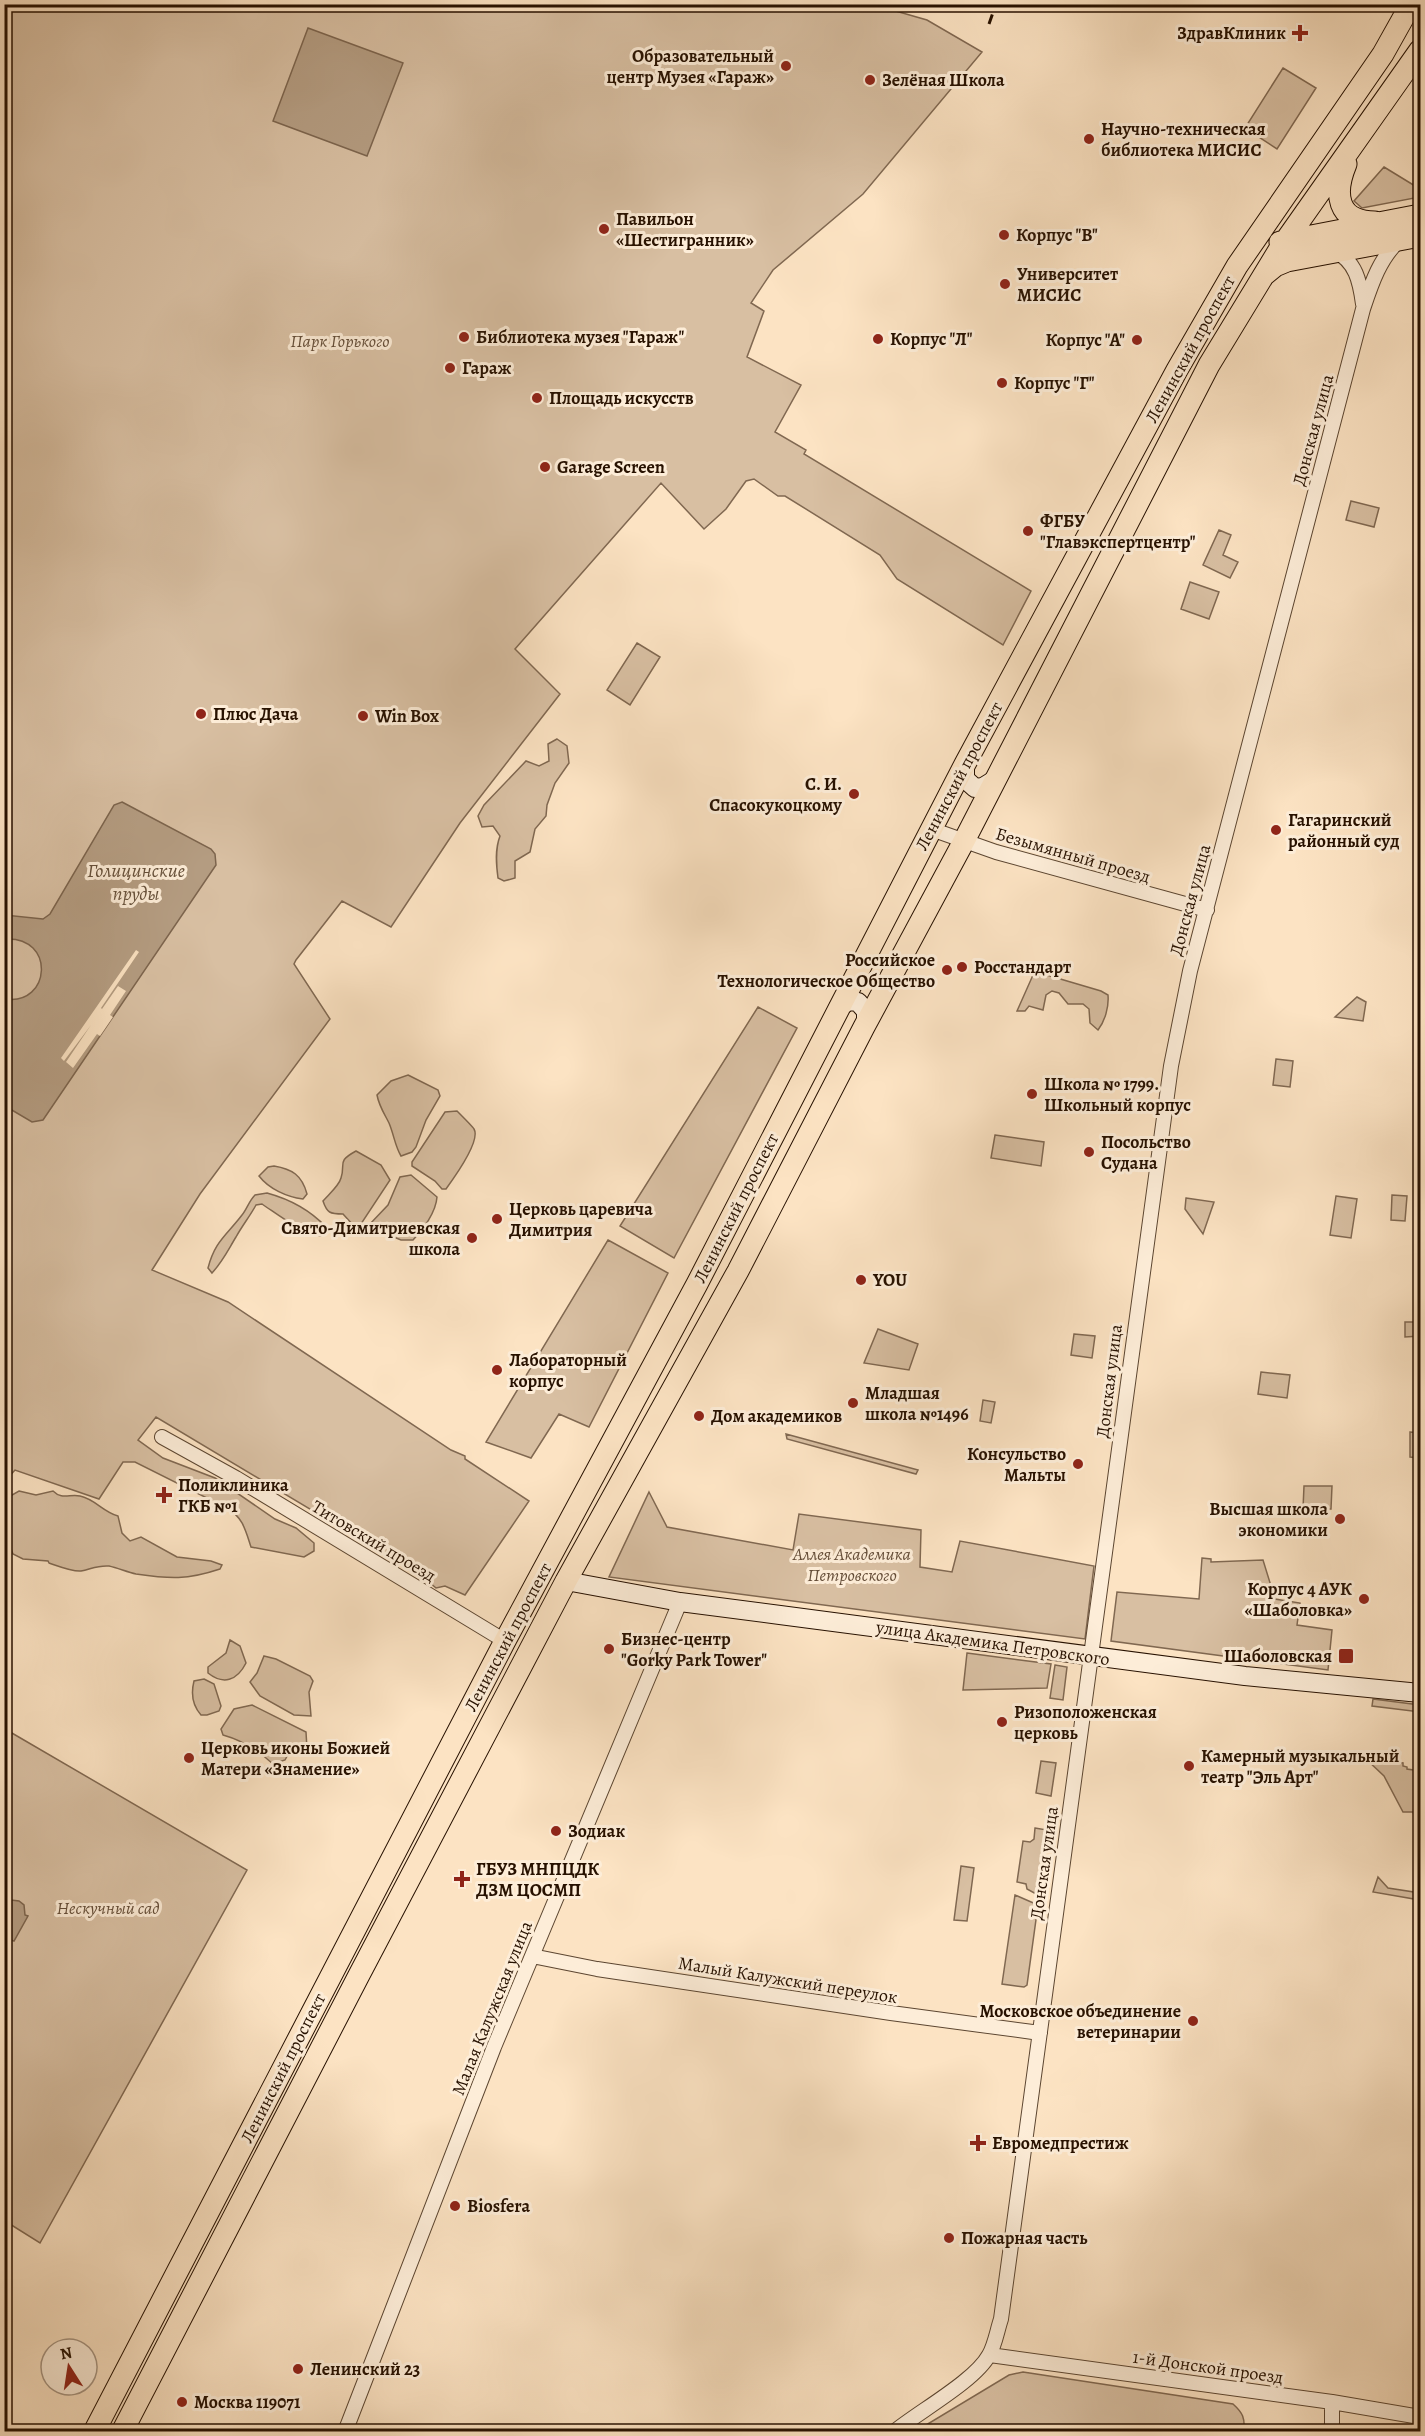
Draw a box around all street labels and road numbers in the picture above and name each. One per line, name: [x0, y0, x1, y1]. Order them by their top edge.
street label: Ленинский проспект: [1139, 271, 1241, 427]
street label: Донская улица: [1287, 371, 1340, 488]
street label: Ленинский проспект: [910, 697, 1008, 855]
street label: Безымянный проезд: [993, 821, 1153, 889]
street label: Донская улица: [1164, 841, 1217, 958]
street label: Ленинский проспект: [688, 1129, 784, 1287]
street label: Донская улица: [1090, 1322, 1128, 1439]
street label: Титовский проезд: [307, 1494, 441, 1588]
street label: Ленинский проспект: [459, 1558, 557, 1716]
street label: улица Академика Петровского: [874, 1615, 1111, 1671]
street label: Донская улица: [1024, 1804, 1064, 1921]
street label: Малая Калужская улица: [446, 1917, 538, 2099]
street label: Малый Калужский переулок: [677, 1951, 899, 2009]
street label: Ленинский проспект: [235, 1989, 331, 2147]
street label: 1-й Донской проезд: [1131, 2345, 1285, 2389]

